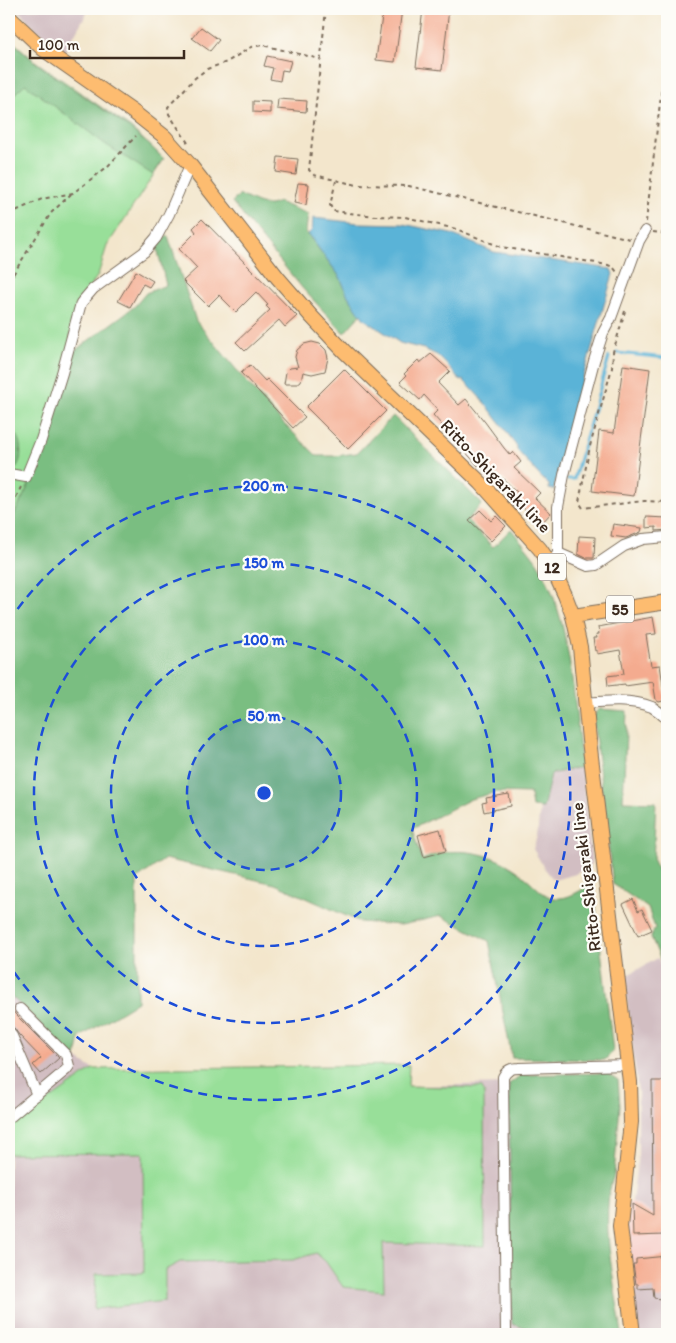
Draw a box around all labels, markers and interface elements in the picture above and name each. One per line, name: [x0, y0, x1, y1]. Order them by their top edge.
scale bar: [30, 28, 184, 60]
text: 100 m: [38, 36, 80, 54]
street label: Ritto-Shigaraki line: [436, 414, 556, 538]
text: 200 m: [243, 477, 286, 495]
text: 150 m: [244, 554, 284, 572]
road number: 12: [538, 554, 566, 580]
road number: 55: [606, 596, 634, 622]
text: 100 m: [243, 631, 285, 649]
text: 50 m: [247, 707, 281, 725]
centre of rings: [255, 784, 273, 802]
street label: Ritto-Shigaraki line: [566, 801, 606, 953]

